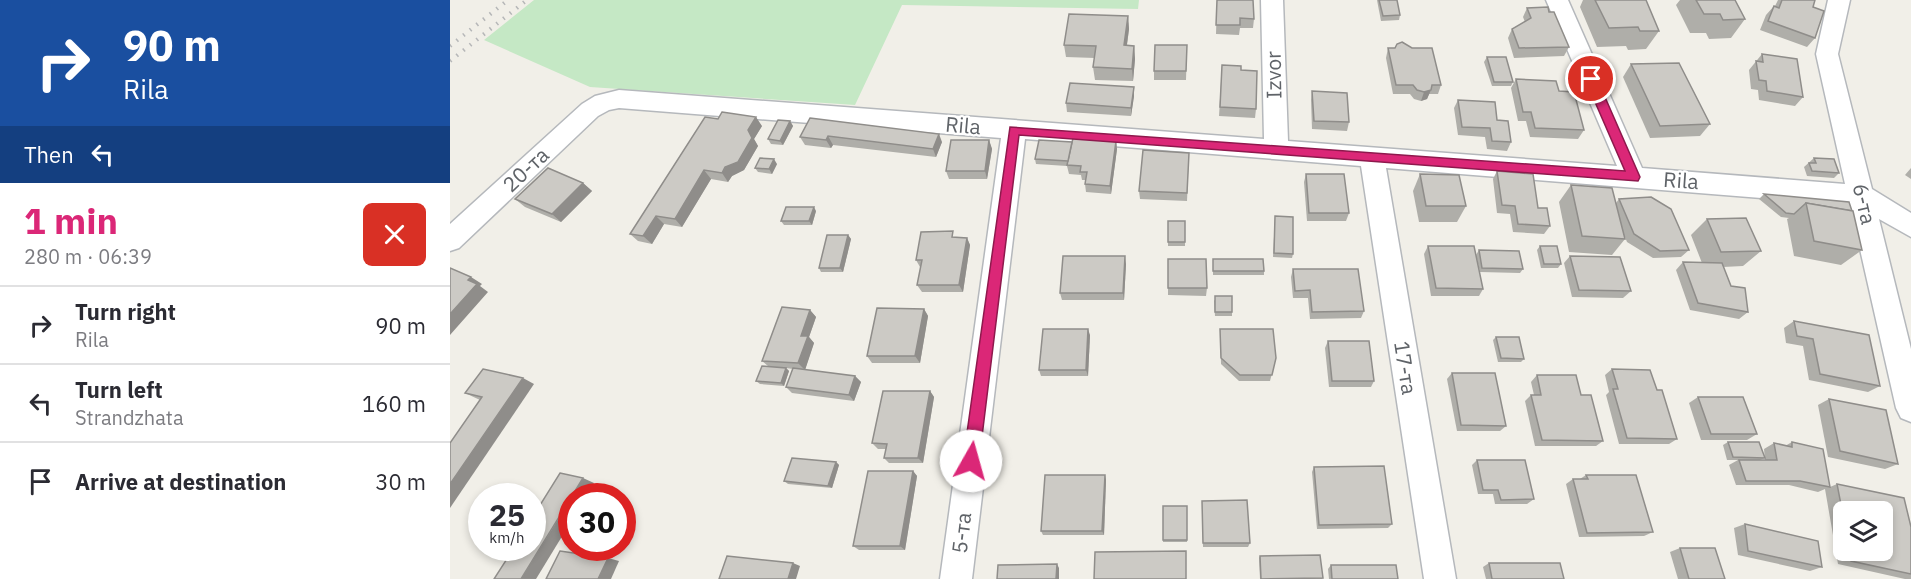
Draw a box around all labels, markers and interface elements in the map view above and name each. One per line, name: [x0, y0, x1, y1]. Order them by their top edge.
text: 90 m: [123, 18, 221, 73]
icon: right: [24, 24, 102, 102]
street label: Izvor: [1259, 51, 1287, 99]
pin: [1565, 53, 1616, 104]
icon: arrive: [1574, 62, 1607, 95]
text: Rila: [123, 71, 169, 106]
street label: Rila: [944, 110, 982, 141]
icon: left: [86, 138, 119, 171]
text: Then: [24, 140, 74, 169]
street label: 20-та: [496, 141, 554, 198]
street label: Rila: [1662, 165, 1700, 195]
street label: 6-та: [1847, 181, 1883, 227]
text: 1 min: [24, 197, 118, 244]
button: close: [363, 203, 426, 266]
text: 280 m · 06:39: [24, 243, 152, 270]
text: Turn right: [75, 297, 176, 326]
icon: right: [24, 309, 57, 342]
text: 90 m: [375, 311, 426, 340]
text: Rila: [75, 326, 109, 353]
street label: 17-та: [1388, 339, 1424, 397]
text: Turn left: [75, 375, 163, 404]
icon: left: [24, 387, 57, 420]
text: 160 m: [362, 389, 426, 418]
text: Strandzhata: [75, 404, 184, 431]
position arrow: [939, 429, 1003, 493]
icon: arrive: [24, 465, 57, 498]
text: Arrive at destination: [75, 467, 286, 496]
text: 30 m: [375, 467, 426, 496]
speed limit sign: 30: [558, 483, 636, 561]
text: 25: [489, 495, 525, 534]
map controls: [1833, 501, 1893, 561]
button: layers: [1833, 501, 1893, 561]
street label: 5-та: [945, 511, 977, 555]
text: km/h: [489, 528, 525, 547]

